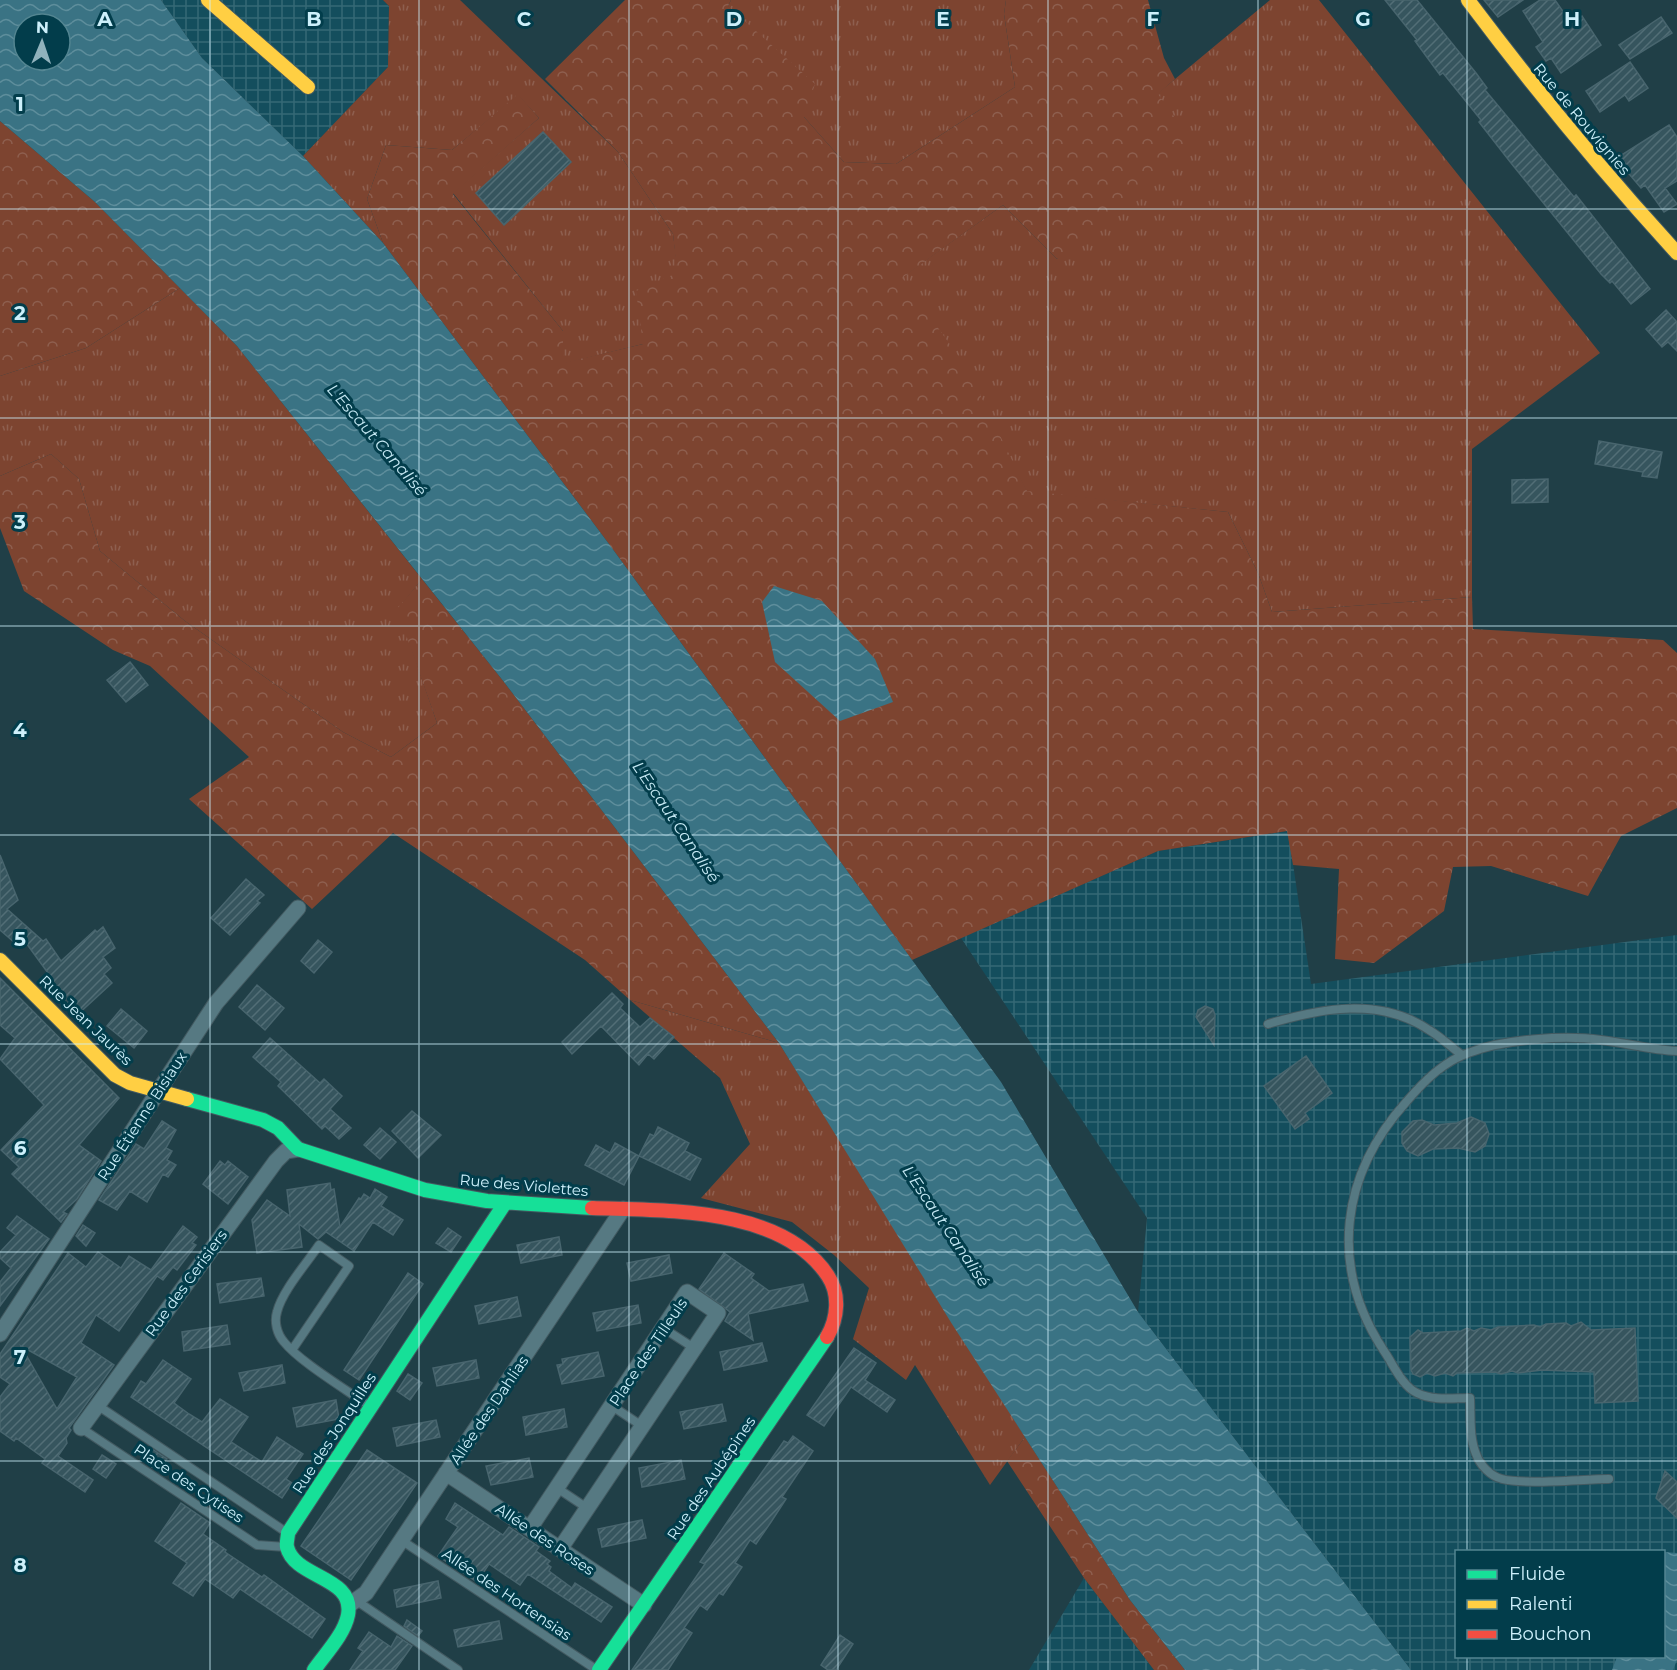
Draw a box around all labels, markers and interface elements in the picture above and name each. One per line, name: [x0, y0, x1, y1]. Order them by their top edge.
text: A: [96, 7, 113, 31]
text: B: [306, 7, 322, 31]
text: C: [517, 7, 532, 31]
text: D: [726, 7, 742, 31]
text: E: [936, 7, 950, 31]
text: F: [1147, 7, 1160, 31]
text: G: [1355, 7, 1371, 31]
text: H: [1564, 7, 1580, 31]
north arrow: [12, 12, 72, 72]
text: N: [36, 18, 49, 37]
street label: Rue de Rouvignies: [1530, 59, 1634, 179]
text: 1: [16, 92, 24, 116]
text: 2: [14, 301, 26, 325]
water label: L'Escaut Canalisé: [323, 380, 431, 500]
text: 3: [13, 510, 26, 534]
text: 4: [13, 718, 27, 742]
water label: L'Escaut Canalisé: [628, 758, 724, 886]
text: 5: [14, 927, 26, 951]
street label: Rue Jean Jaurès: [36, 971, 136, 1069]
street label: Rue Étienne Bisiaux: [93, 1048, 191, 1184]
text: 6: [14, 1136, 27, 1160]
water label: L'Escaut Canalisé: [898, 1162, 994, 1290]
street label: Rue des Violettes: [459, 1170, 589, 1200]
street label: Rue des Cerisiers: [141, 1226, 231, 1340]
street label: Place des Tilleuls: [605, 1294, 691, 1410]
text: 7: [14, 1345, 26, 1369]
street label: Allée des Dahlias: [446, 1352, 532, 1468]
street label: Rue des Jonquilles: [288, 1369, 380, 1497]
street label: Rue des Aubépines: [663, 1413, 759, 1543]
street label: Place des Cytises: [131, 1439, 247, 1527]
street label: Allée des Roses: [492, 1499, 598, 1579]
street label: Allée des Hortensias: [439, 1544, 575, 1644]
legend: [1455, 1550, 1665, 1658]
text: 8: [13, 1553, 27, 1577]
text: Fluide: [1509, 1563, 1565, 1585]
text: Ralenti: [1509, 1593, 1573, 1615]
text: Bouchon: [1509, 1623, 1592, 1645]

